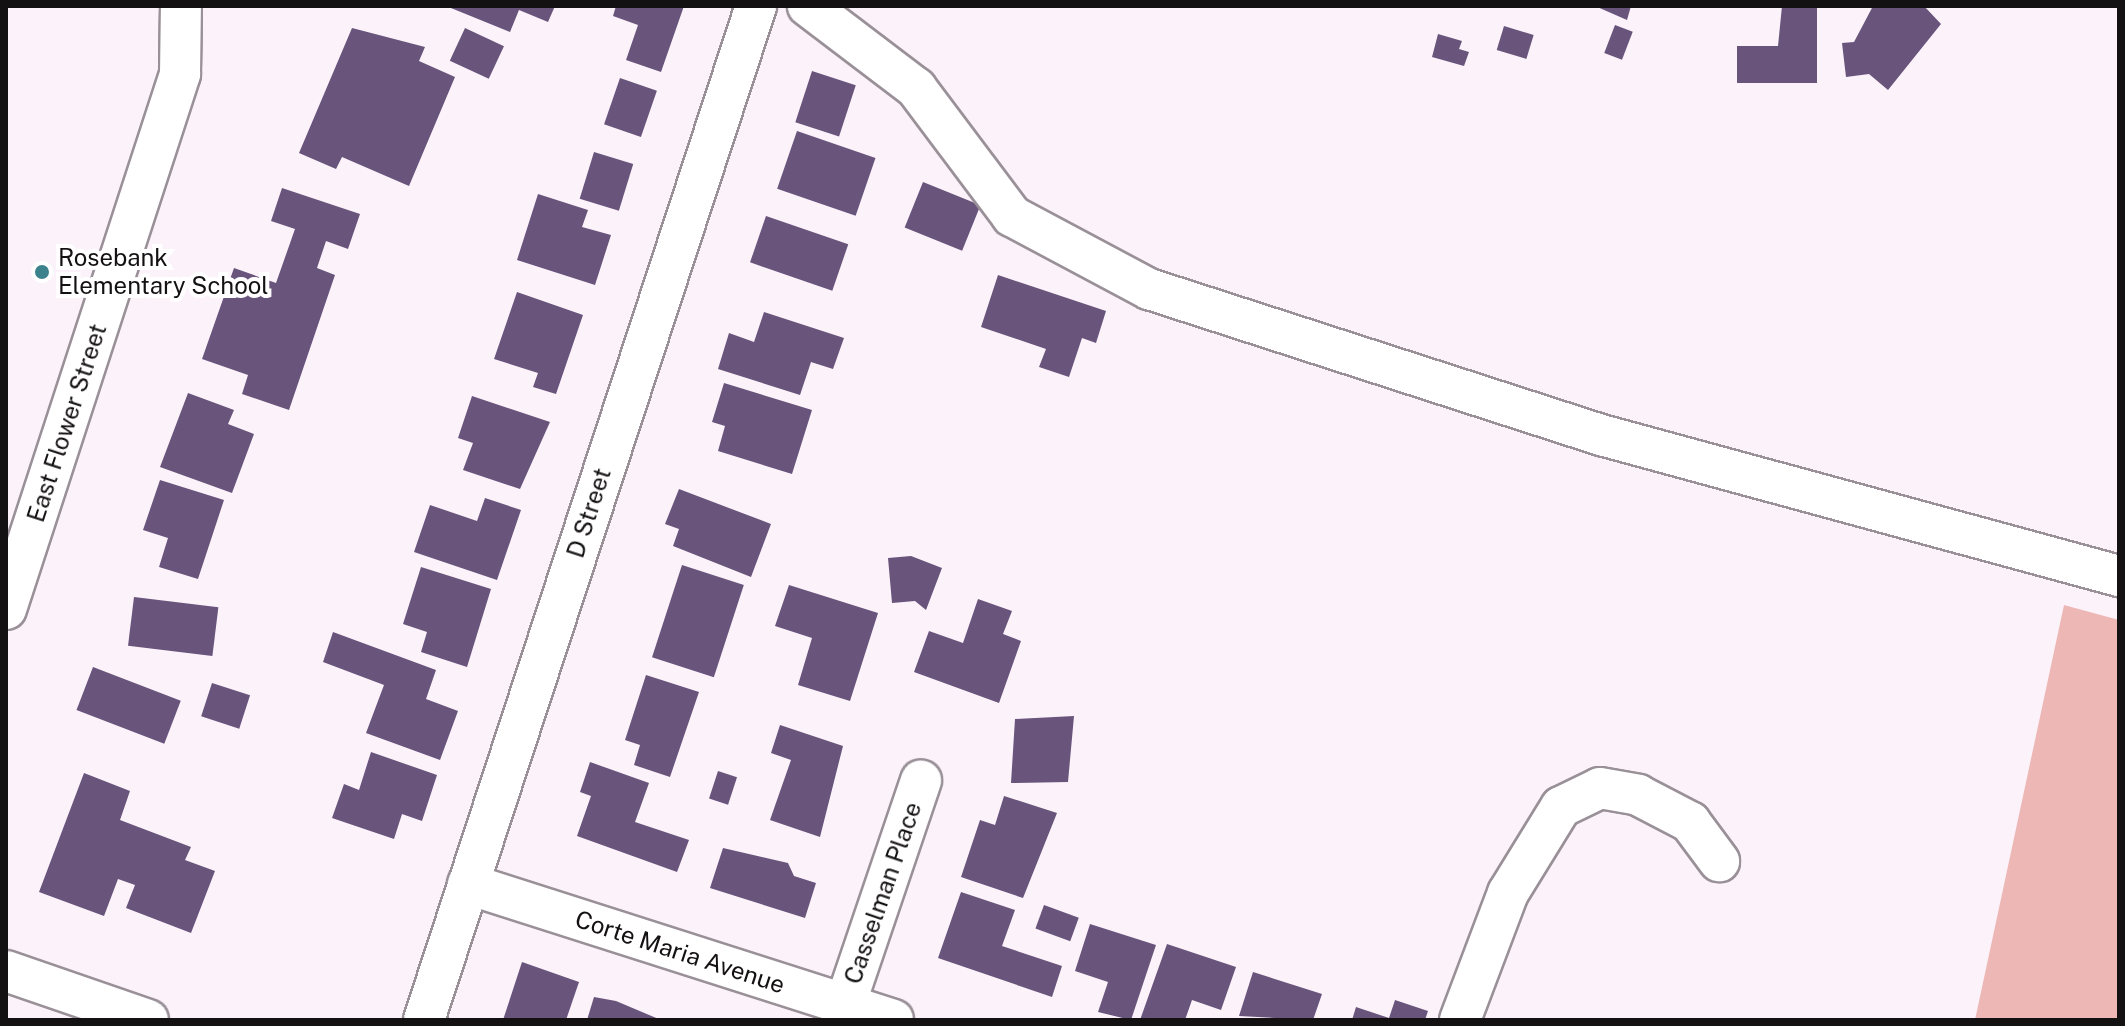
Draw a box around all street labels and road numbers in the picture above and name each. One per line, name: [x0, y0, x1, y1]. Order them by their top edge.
street label: East Flower Street: [21, 320, 113, 526]
street label: D Street: [561, 465, 617, 561]
street label: Casselman Place: [838, 798, 928, 988]
street label: Corte Maria Avenue: [571, 904, 789, 1000]

